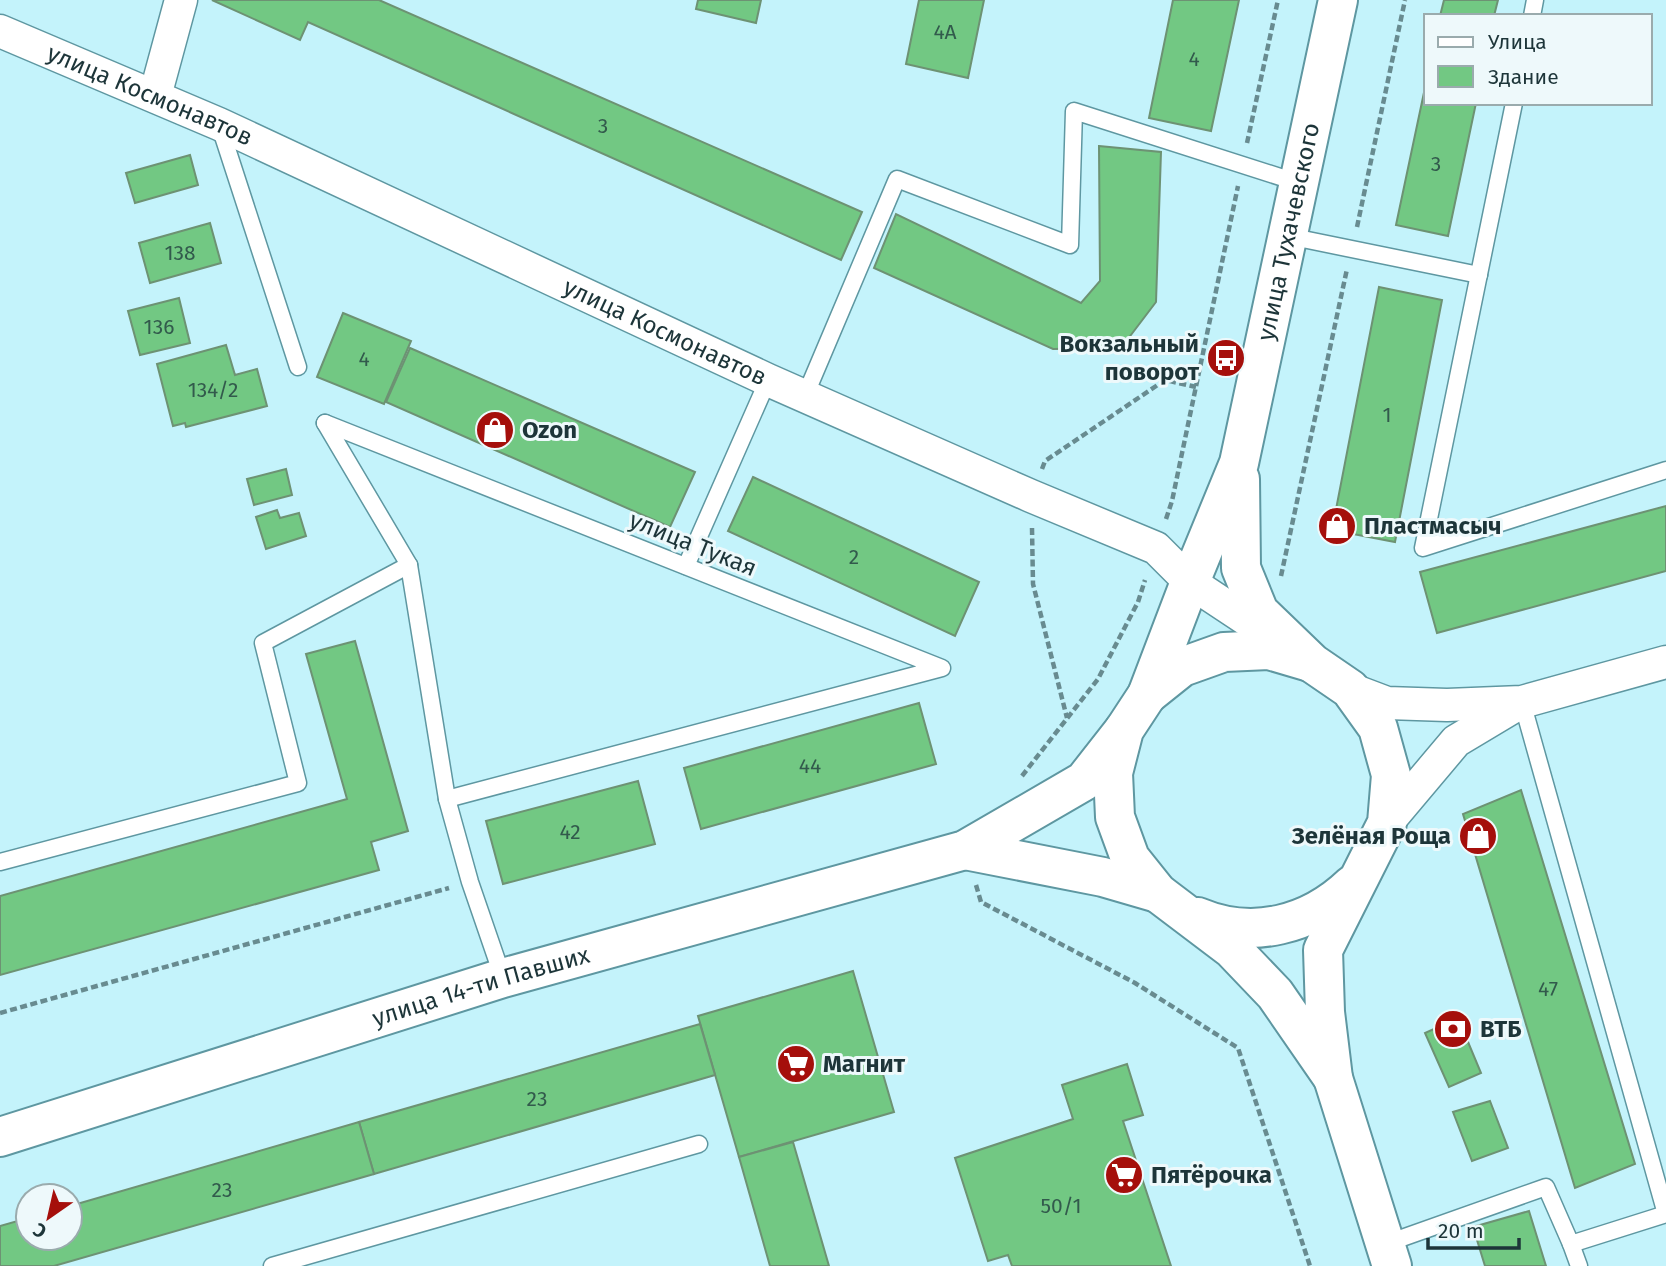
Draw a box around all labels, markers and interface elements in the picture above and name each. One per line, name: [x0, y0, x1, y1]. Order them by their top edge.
legend: [1424, 14, 1652, 105]
house number: 4А: [933, 19, 957, 45]
text: Улица: [1488, 29, 1547, 55]
street label: улица Космонавтов: [43, 39, 257, 152]
house number: 4: [1188, 46, 1200, 72]
text: Здание: [1488, 64, 1559, 90]
house number: 3: [598, 113, 608, 139]
street label: улица Тухачевского: [1252, 120, 1325, 343]
house number: 3: [1431, 151, 1441, 177]
house number: 138: [164, 240, 196, 266]
street label: улица Космонавтов: [559, 273, 771, 391]
house number: 136: [144, 314, 174, 340]
place label: Вокзальный поворот: [1059, 330, 1200, 386]
bus stop icon: Вокзальный поворот: [1205, 337, 1247, 379]
house number: 4: [358, 346, 370, 372]
house number: 134/2: [188, 377, 238, 403]
house number: 1: [1382, 402, 1392, 428]
shop icon: Ozon: [474, 409, 516, 451]
place label: Ozon: [522, 416, 577, 444]
shop icon: Пластмасыч: [1316, 505, 1358, 547]
street label: улица Тукая: [625, 506, 761, 582]
place label: Пластмасыч: [1364, 512, 1501, 540]
house number: 2: [849, 544, 859, 570]
house number: 44: [799, 753, 821, 779]
shop icon: Зелёная Роща: [1457, 815, 1499, 857]
house number: 42: [559, 819, 581, 845]
place label: Зелёная Роща: [1291, 822, 1451, 850]
street label: улица 14-ти Павших: [369, 941, 593, 1032]
house number: 47: [1538, 976, 1558, 1002]
bank icon: ВТБ: [1432, 1008, 1474, 1050]
place label: ВТБ: [1480, 1015, 1522, 1043]
supermarket icon: Магнит: [775, 1043, 817, 1085]
place label: Магнит: [823, 1050, 906, 1078]
house number: 23: [527, 1086, 547, 1112]
supermarket icon: Пятёрочка: [1103, 1154, 1145, 1196]
place label: Пятёрочка: [1151, 1161, 1272, 1189]
house number: 23: [212, 1177, 232, 1203]
north arrow: [14, 1182, 84, 1252]
house number: 50/1: [1041, 1193, 1082, 1219]
scale bar: [1428, 1206, 1519, 1250]
text: С: [29, 1218, 51, 1243]
text: 20 m: [1438, 1218, 1484, 1244]

